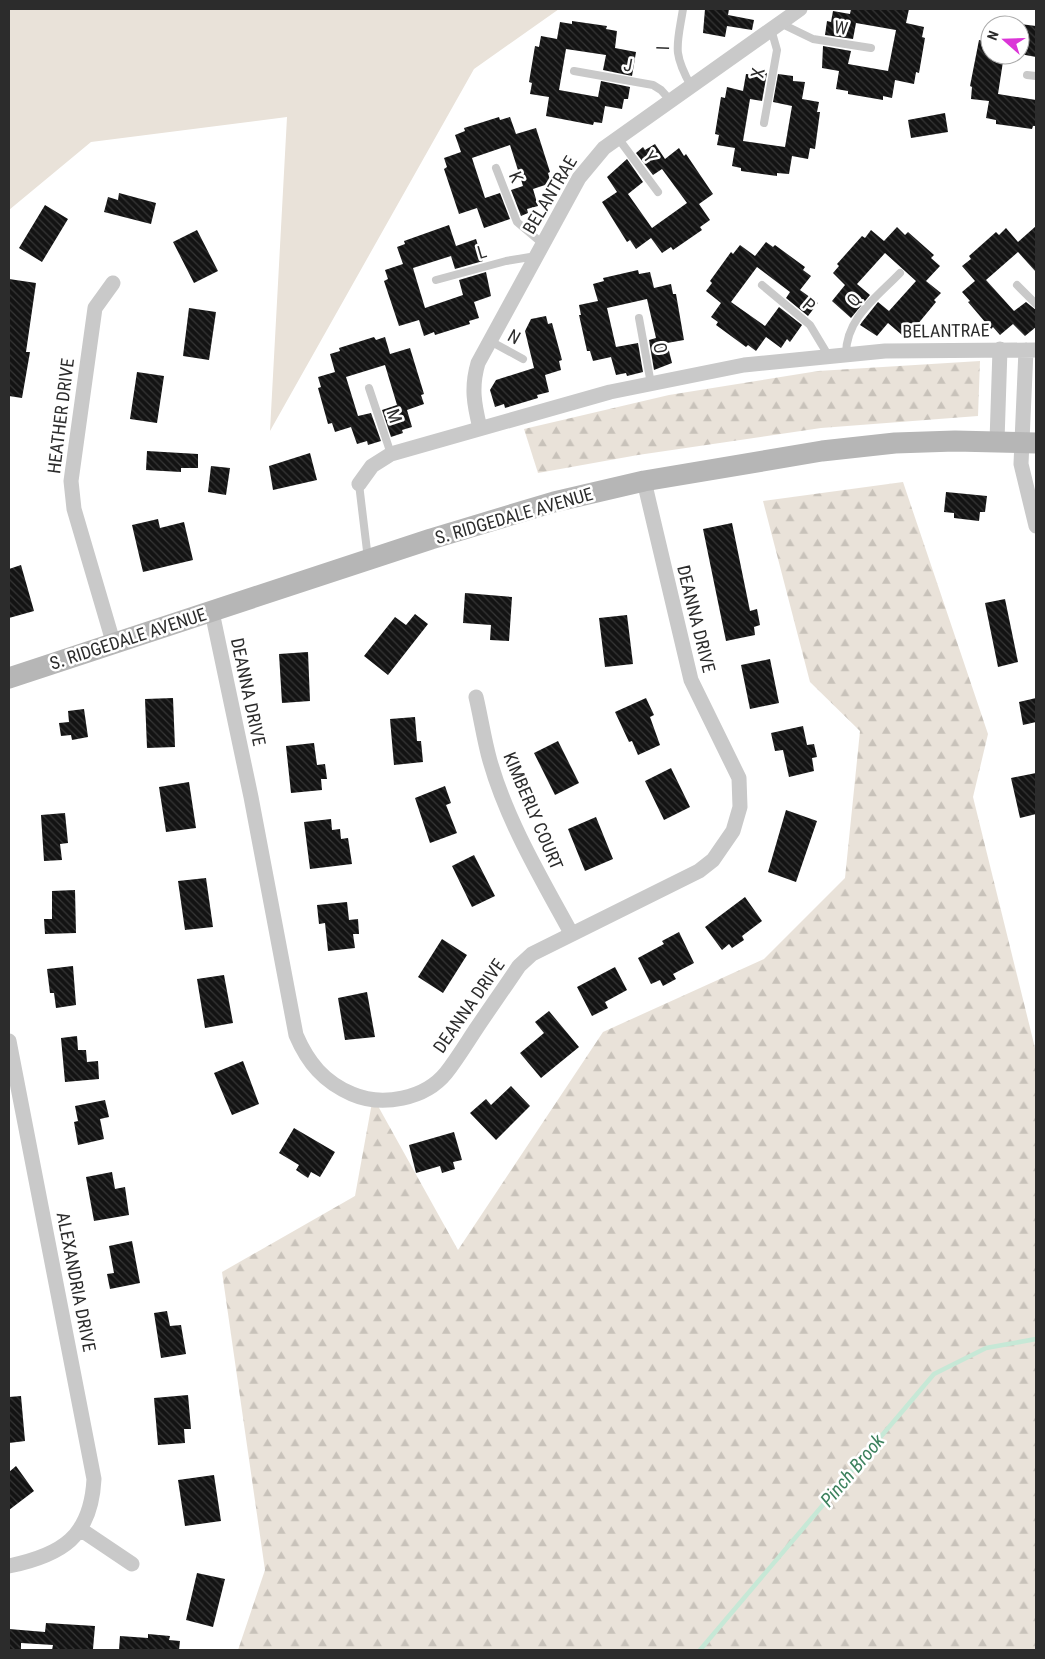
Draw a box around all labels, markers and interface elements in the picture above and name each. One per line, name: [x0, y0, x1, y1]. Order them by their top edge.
north arrow: [980, 15, 1030, 65]
street label: W: [833, 16, 850, 39]
text: N: [984, 29, 1002, 42]
street label: I: [652, 45, 673, 51]
street label: J: [622, 53, 634, 76]
street label: X: [746, 66, 769, 80]
street label: Y: [639, 147, 662, 167]
street label: BELANTRAE: [518, 152, 581, 237]
street label: K: [505, 168, 528, 185]
street label: L: [475, 240, 489, 263]
street label: Q: [842, 289, 865, 311]
street label: P: [799, 293, 820, 316]
street label: BELANTRAE: [902, 319, 990, 342]
street label: N: [504, 325, 524, 348]
street label: O: [649, 341, 672, 355]
street label: HEATHER DRIVE: [43, 357, 78, 475]
street label: M: [382, 406, 407, 426]
street label: S. RIDGEDALE AVENUE: [433, 483, 595, 548]
street label: DEANNA DRIVE: [673, 563, 720, 675]
street label: S. RIDGEDALE AVENUE: [47, 603, 209, 674]
street label: DEANNA DRIVE: [227, 636, 270, 748]
street label: KIMBERLY COURT: [499, 749, 568, 873]
street label: DEANNA DRIVE: [428, 955, 509, 1057]
street label: ALEXANDRIA DRIVE: [53, 1210, 100, 1354]
water label: Pinch Brook: [815, 1429, 890, 1511]

